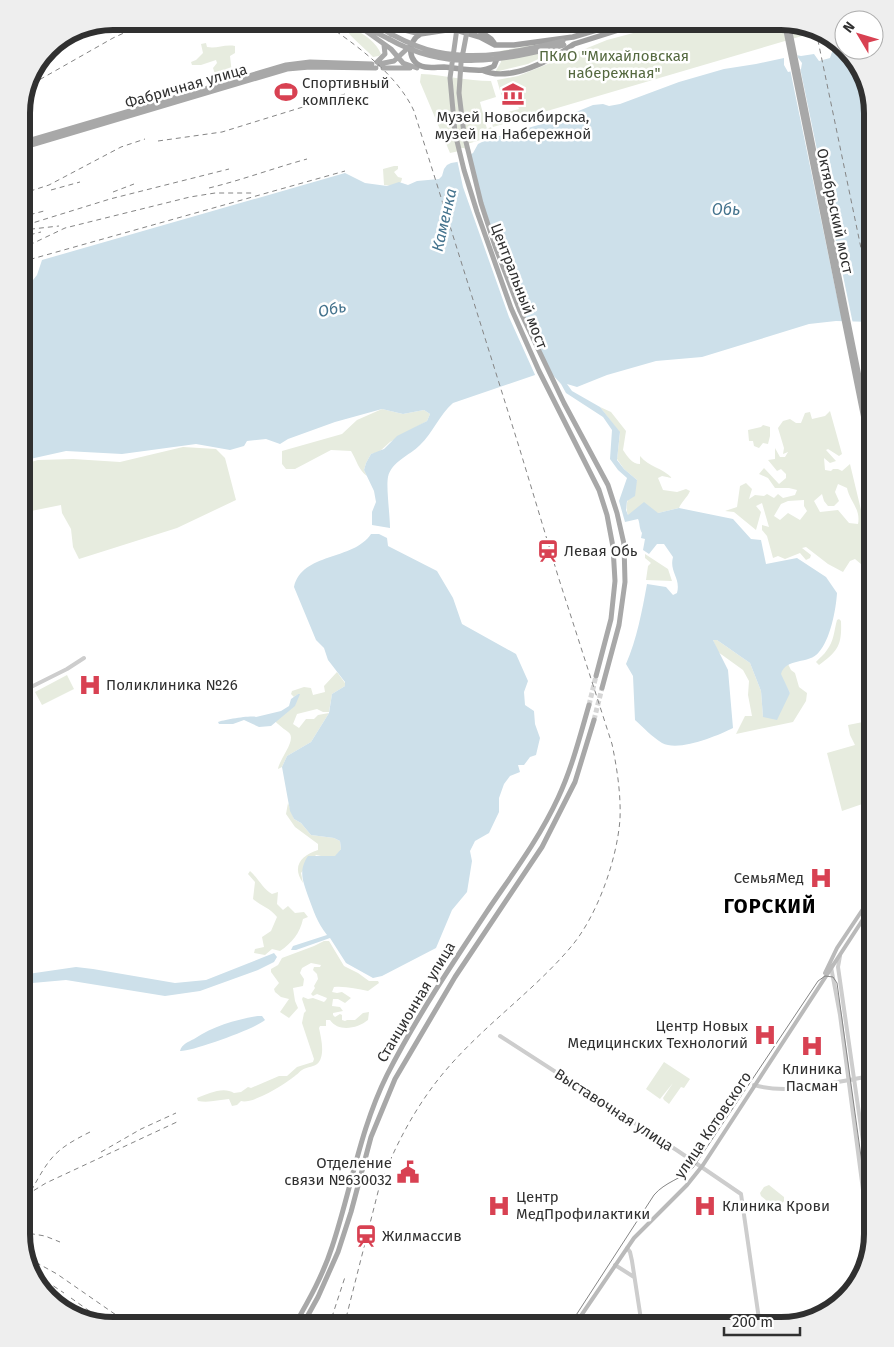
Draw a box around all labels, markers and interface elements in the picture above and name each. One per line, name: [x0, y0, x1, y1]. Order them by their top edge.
north arrow: [834, 10, 884, 60]
text: N: [840, 18, 859, 36]
park label: ПКиО "Михайловская набережная": [539, 47, 689, 82]
street label: Фабричная улица: [123, 60, 249, 112]
place label: Спортивный комплекс: [302, 74, 389, 109]
sports icon: Спортивный комплекс: [273, 79, 299, 105]
museum icon: Музей Новосибирска, музей на Набережной: [500, 81, 526, 107]
place label: Музей Новосибирска, музей на Набережной: [435, 108, 591, 143]
street label: Октябрьский мост: [813, 147, 857, 276]
water label: Каменка: [428, 187, 460, 253]
water label: Обь: [712, 200, 740, 219]
street label: Центральный мост: [487, 221, 551, 351]
water label: Обь: [316, 297, 348, 321]
station icon: Левая Обь: [535, 538, 561, 564]
place label: Левая Обь: [564, 542, 638, 560]
hospital icon: Поликлиника №26: [77, 672, 103, 698]
place label: Поликлиника №26: [106, 676, 238, 694]
hospital icon: СемьяМед: [808, 865, 834, 891]
place label: СемьяМед: [734, 869, 804, 887]
district label: ГОРСКИЙ: [724, 894, 816, 918]
street label: Станционная улица: [373, 938, 459, 1066]
place label: Центр Новых Медицинских Технологий: [567, 1017, 749, 1052]
hospital icon: Центр Новых Медицинских Технологий: [752, 1022, 778, 1048]
hospital icon: Клиника Пасман: [799, 1033, 825, 1059]
place label: Клиника Пасман: [782, 1060, 842, 1095]
street label: Выставочная улица: [551, 1065, 677, 1155]
street label: улица Котовского: [671, 1068, 755, 1182]
place label: Отделение связи №630032: [284, 1154, 392, 1189]
public building icon: Отделение связи №630032: [395, 1159, 421, 1185]
place label: Центр МедПрофилактики: [516, 1188, 650, 1223]
hospital icon: Центр МедПрофилактики: [486, 1193, 512, 1219]
hospital icon: Клиника Крови: [692, 1193, 718, 1219]
place label: Клиника Крови: [722, 1197, 830, 1215]
station icon: Жилмассив: [353, 1223, 379, 1249]
place label: Жилмассив: [382, 1227, 462, 1245]
scale bar: [724, 1304, 800, 1336]
text: 200 m: [732, 1313, 773, 1331]

